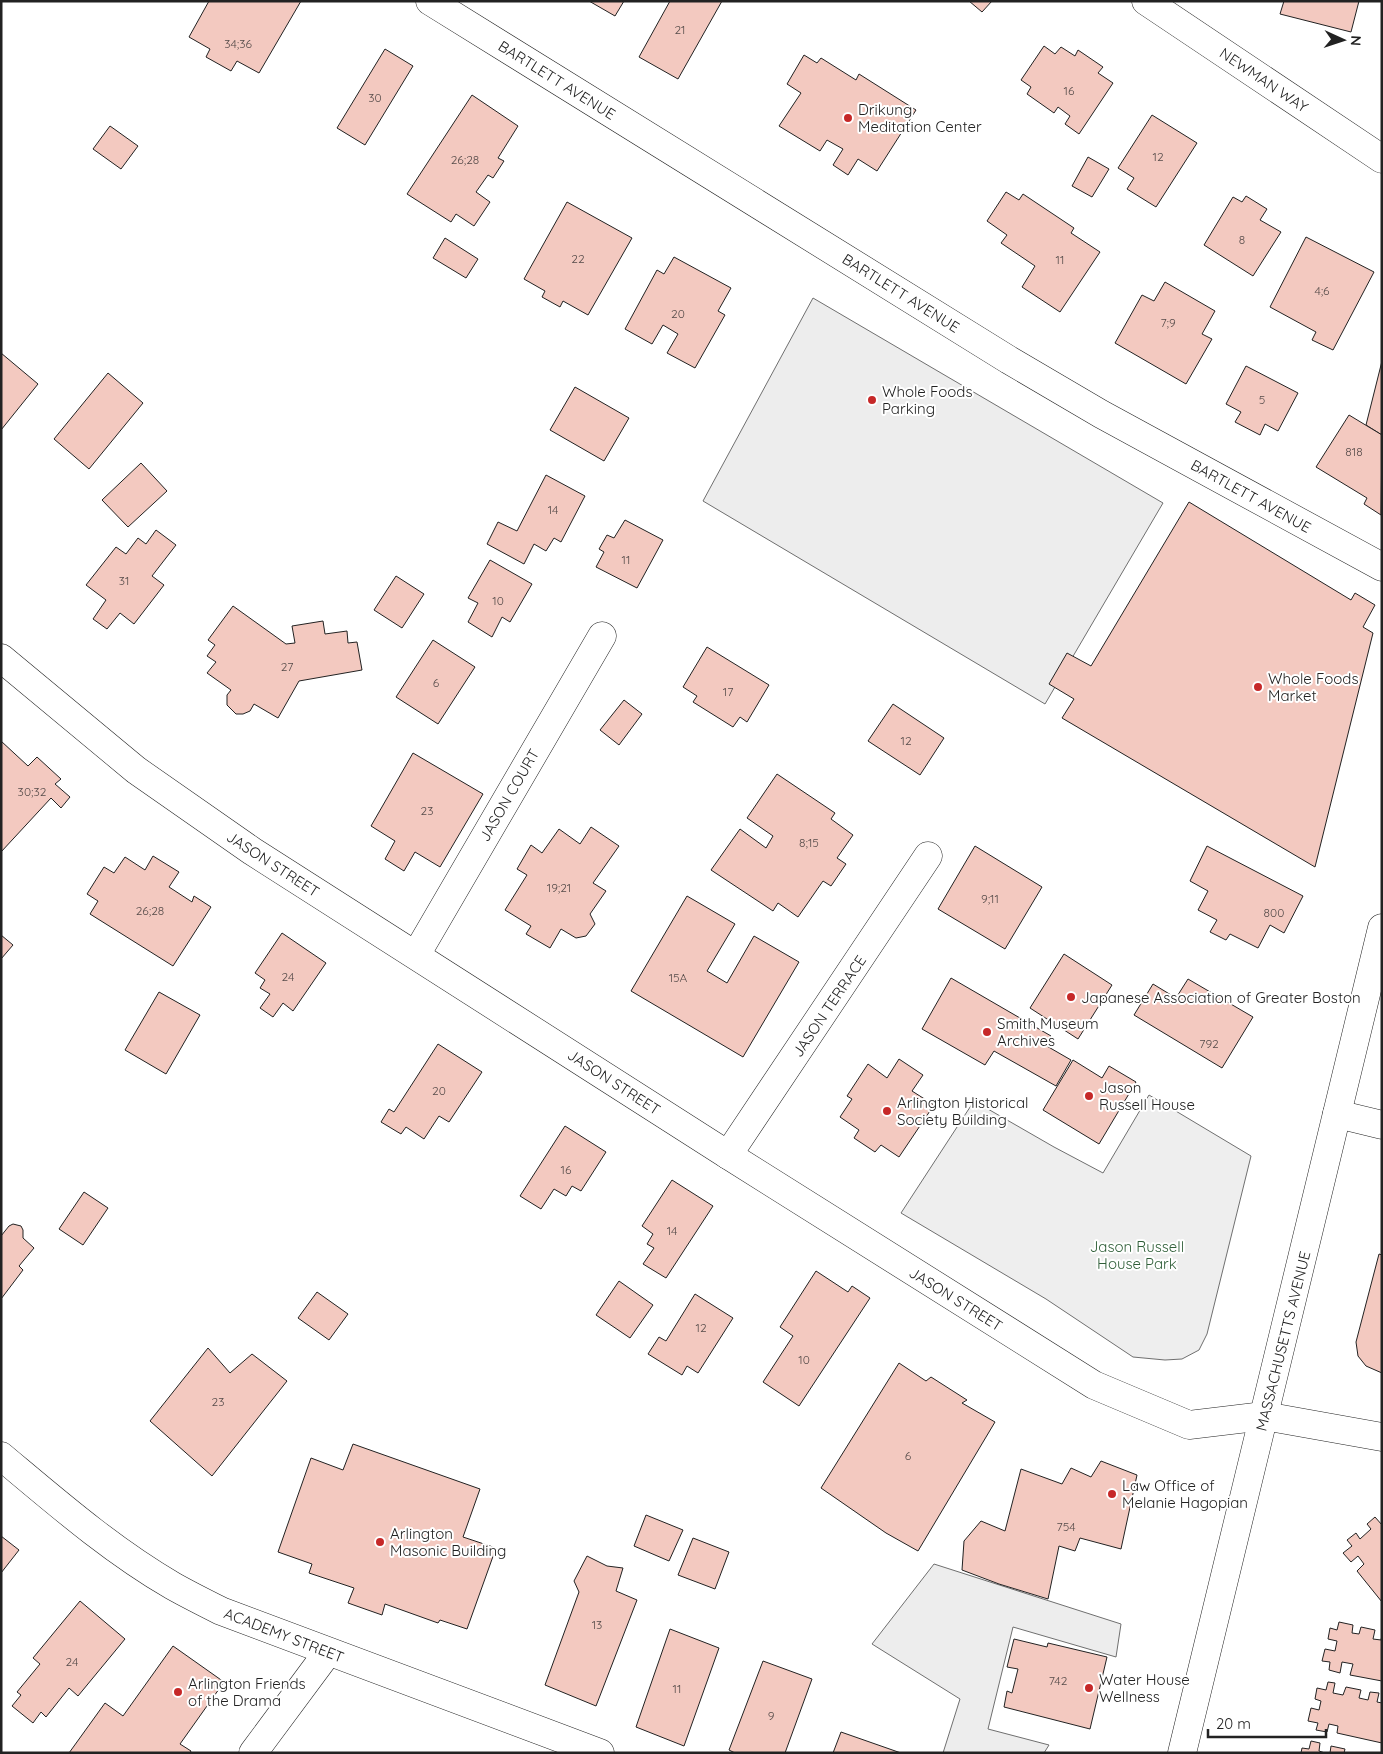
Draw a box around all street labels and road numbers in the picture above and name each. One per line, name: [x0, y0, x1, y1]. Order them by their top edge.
street label: BARTLETT AVENUE: [495, 36, 619, 124]
street label: NEWMAN WAY: [1216, 43, 1312, 117]
street label: BARTLETT AVENUE: [839, 249, 963, 337]
street label: BARTLETT AVENUE: [1188, 455, 1314, 537]
street label: JASON COURT: [475, 745, 543, 845]
street label: JASON STREET: [223, 827, 323, 901]
street label: JASON TERRACE: [788, 952, 870, 1060]
street label: JASON STREET: [564, 1045, 664, 1119]
street label: MASSACHUSETTS AVENUE: [1251, 1249, 1315, 1433]
street label: JASON STREET: [906, 1263, 1006, 1335]
street label: ACADEMY STREET: [221, 1603, 347, 1667]

